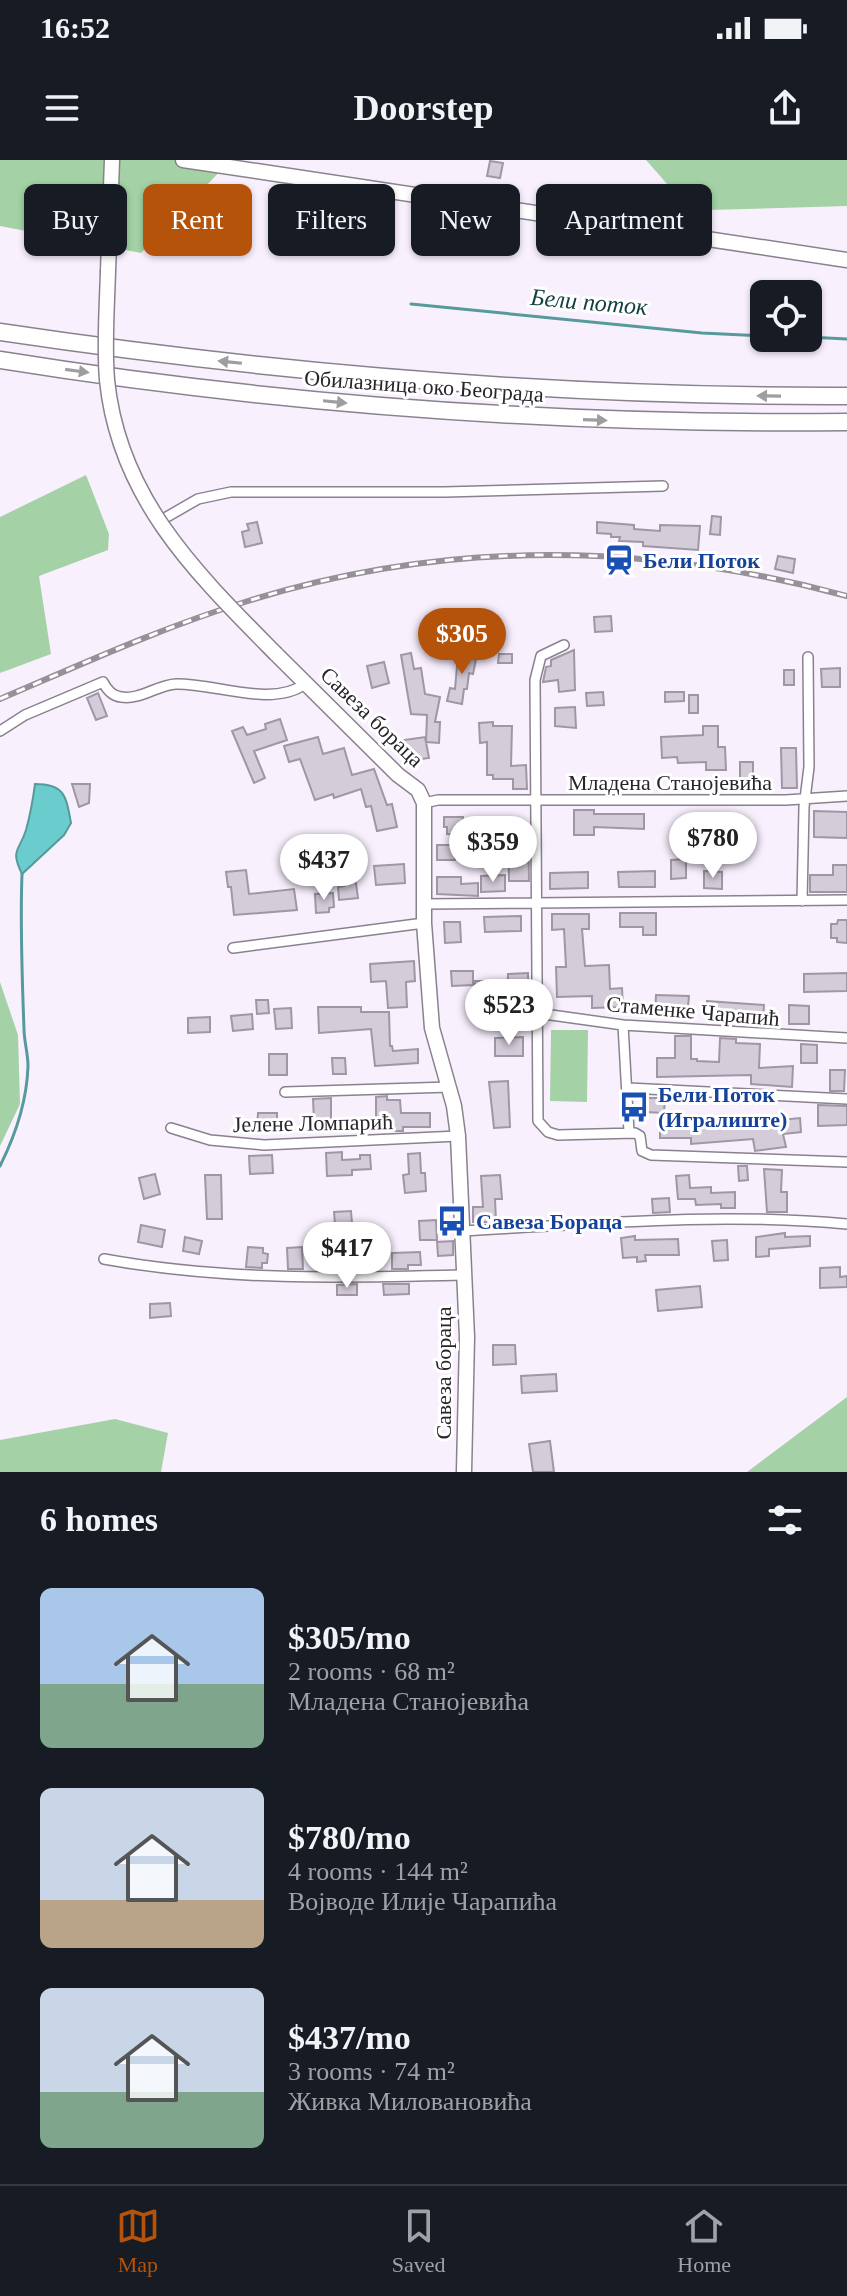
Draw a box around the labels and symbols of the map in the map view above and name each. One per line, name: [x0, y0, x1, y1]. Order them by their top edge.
water label: Бели поток: [528, 284, 649, 320]
one-way arrow: [217, 356, 242, 369]
one-way arrow: [65, 365, 90, 378]
street label: Обилазница око Београда: [303, 365, 545, 407]
one-way arrow: [756, 390, 781, 402]
one-way arrow: [323, 396, 348, 409]
one-way arrow: [583, 413, 608, 426]
station icon: Бели Поток: [602, 543, 636, 577]
place label: Бели Поток: [643, 548, 760, 573]
pin: $305: [415, 608, 509, 676]
street label: Савеза бораца: [315, 662, 429, 772]
street label: Младена Станојевића: [568, 770, 772, 795]
pin: $780: [666, 812, 760, 880]
pin: $359: [446, 816, 540, 884]
pin: $437: [277, 834, 371, 902]
pin: $523: [462, 979, 556, 1047]
street label: Стаменке Чарапић: [605, 991, 781, 1031]
place label: Бели Поток (Игралиште): [658, 1082, 787, 1132]
bus stop icon: Бели Поток (Игралиште): [617, 1090, 651, 1124]
street label: Јелене Ломпарић: [233, 1109, 393, 1137]
bus stop icon: Савеза Бораца: [435, 1204, 469, 1238]
place label: Савеза Бораца: [476, 1209, 622, 1234]
pin: $417: [300, 1222, 394, 1290]
street label: Савеза бораца: [431, 1306, 456, 1440]

